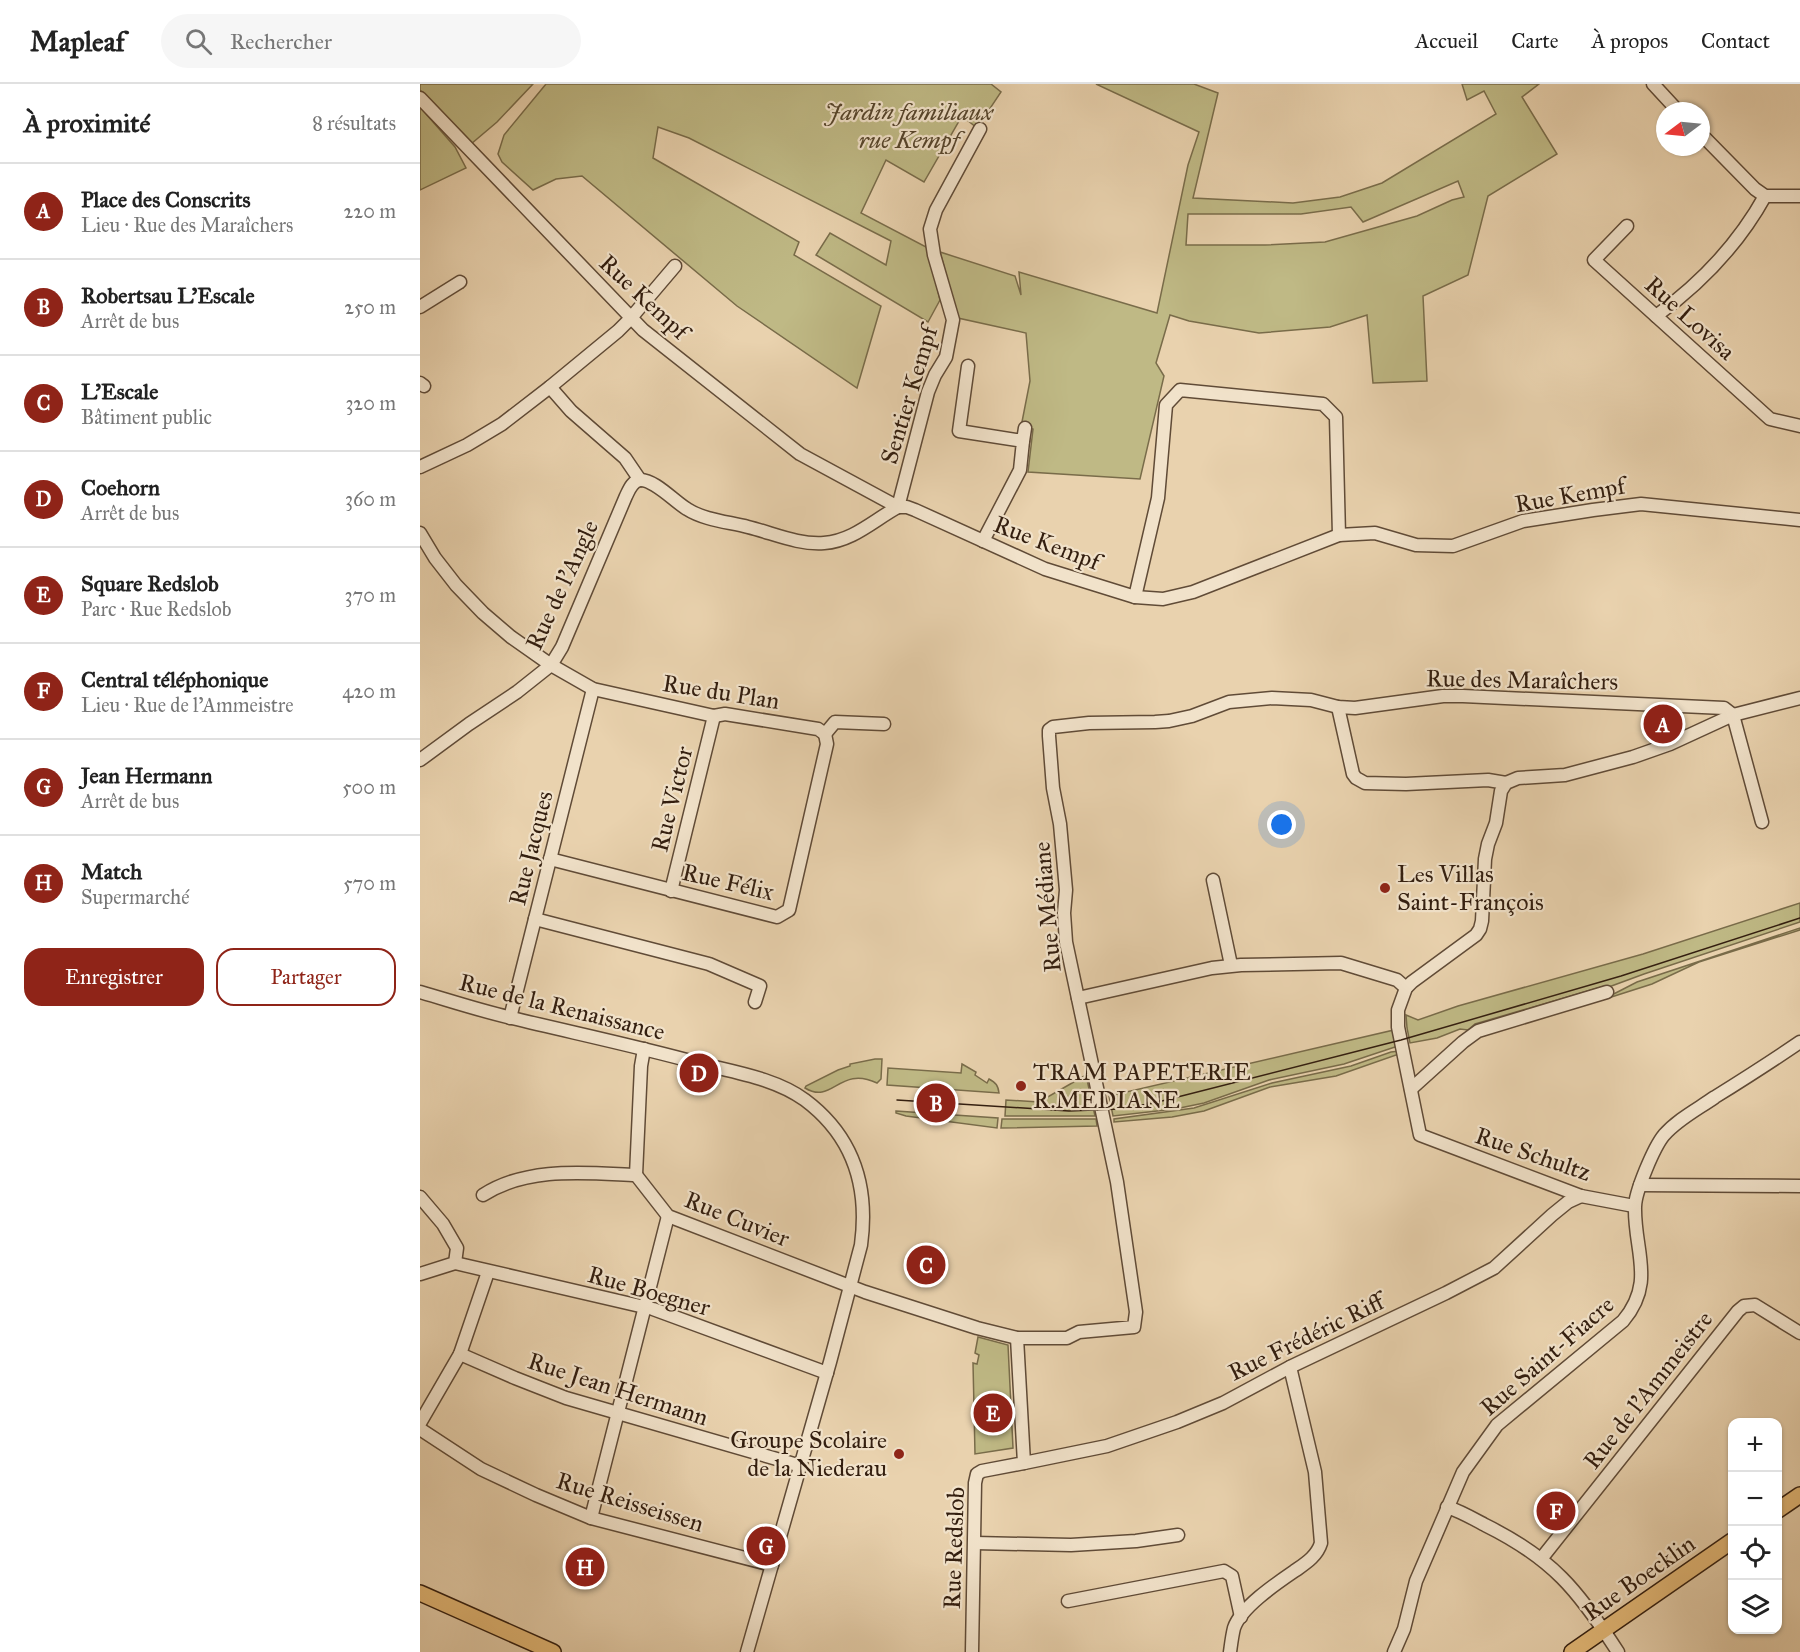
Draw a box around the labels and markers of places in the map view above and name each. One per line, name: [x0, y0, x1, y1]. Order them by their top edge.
pin: A: [1644, 702, 1682, 746]
place label: Les Villas Saint-François: [1397, 859, 1544, 917]
marker: Les Villas Saint-François: [1378, 881, 1392, 895]
pin: D: [680, 1050, 718, 1096]
place label: TRAM PAPETERIE R.MEDIANE: [1033, 1057, 1251, 1115]
marker: TRAM PAPETERIE R.MEDIANE: [1014, 1079, 1028, 1093]
pin: B: [916, 1080, 956, 1126]
pin: C: [906, 1242, 946, 1288]
pin: E: [974, 1390, 1012, 1436]
place label: Groupe Scolaire de la Niederau: [730, 1425, 887, 1483]
marker: Groupe Scolaire de la Niederau: [892, 1447, 906, 1461]
pin: F: [1536, 1488, 1576, 1534]
pin: G: [746, 1524, 786, 1568]
pin: H: [566, 1544, 604, 1590]

